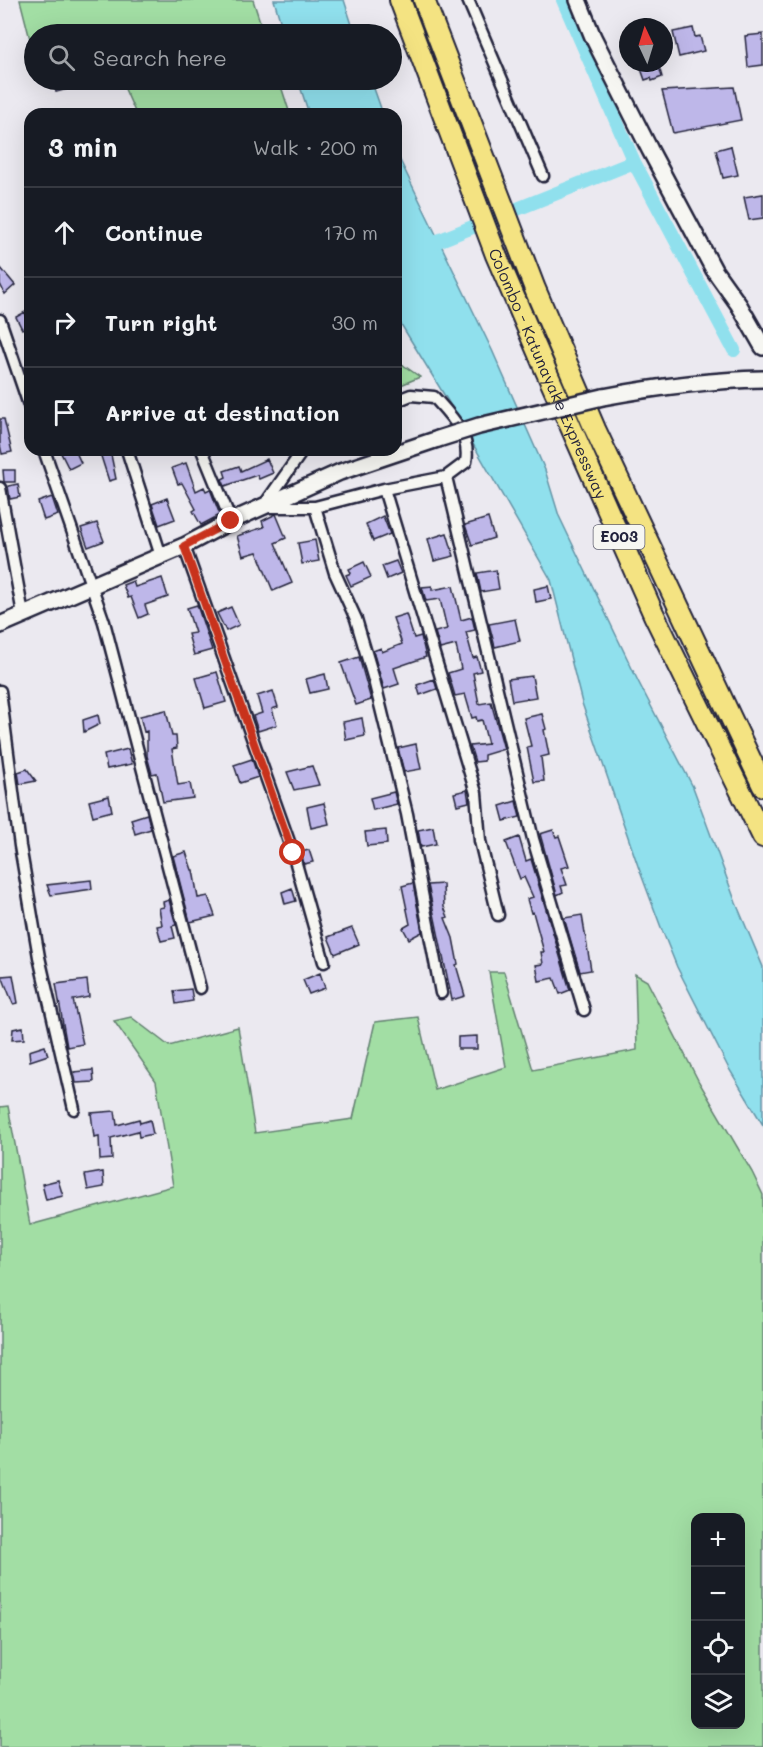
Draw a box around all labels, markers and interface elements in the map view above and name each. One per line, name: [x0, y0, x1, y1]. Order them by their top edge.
north arrow: [619, 18, 673, 72]
search box: [24, 24, 402, 90]
icon: search: [45, 41, 78, 74]
text: Search here: [93, 43, 227, 72]
text: 3 min: [48, 130, 117, 164]
text: Walk · 200 m: [253, 134, 378, 160]
icon: ahead: [48, 216, 81, 249]
text: Continue: [105, 218, 203, 247]
text: 170 m: [323, 219, 378, 245]
street label: Colombo - Katunayake Expressway: [484, 245, 612, 502]
icon: right: [48, 306, 81, 339]
text: Turn right: [105, 308, 217, 337]
text: 30 m: [332, 309, 378, 335]
icon: arrive: [48, 396, 81, 429]
text: Arrive at destination: [105, 398, 340, 427]
route end: [217, 507, 243, 533]
road number: E003: [594, 525, 644, 549]
route start: [279, 839, 305, 865]
map controls: [691, 1513, 745, 1729]
button: +: [691, 1513, 745, 1567]
button: −: [691, 1567, 745, 1621]
button: locate: [691, 1621, 745, 1675]
button: layers: [691, 1675, 745, 1729]

